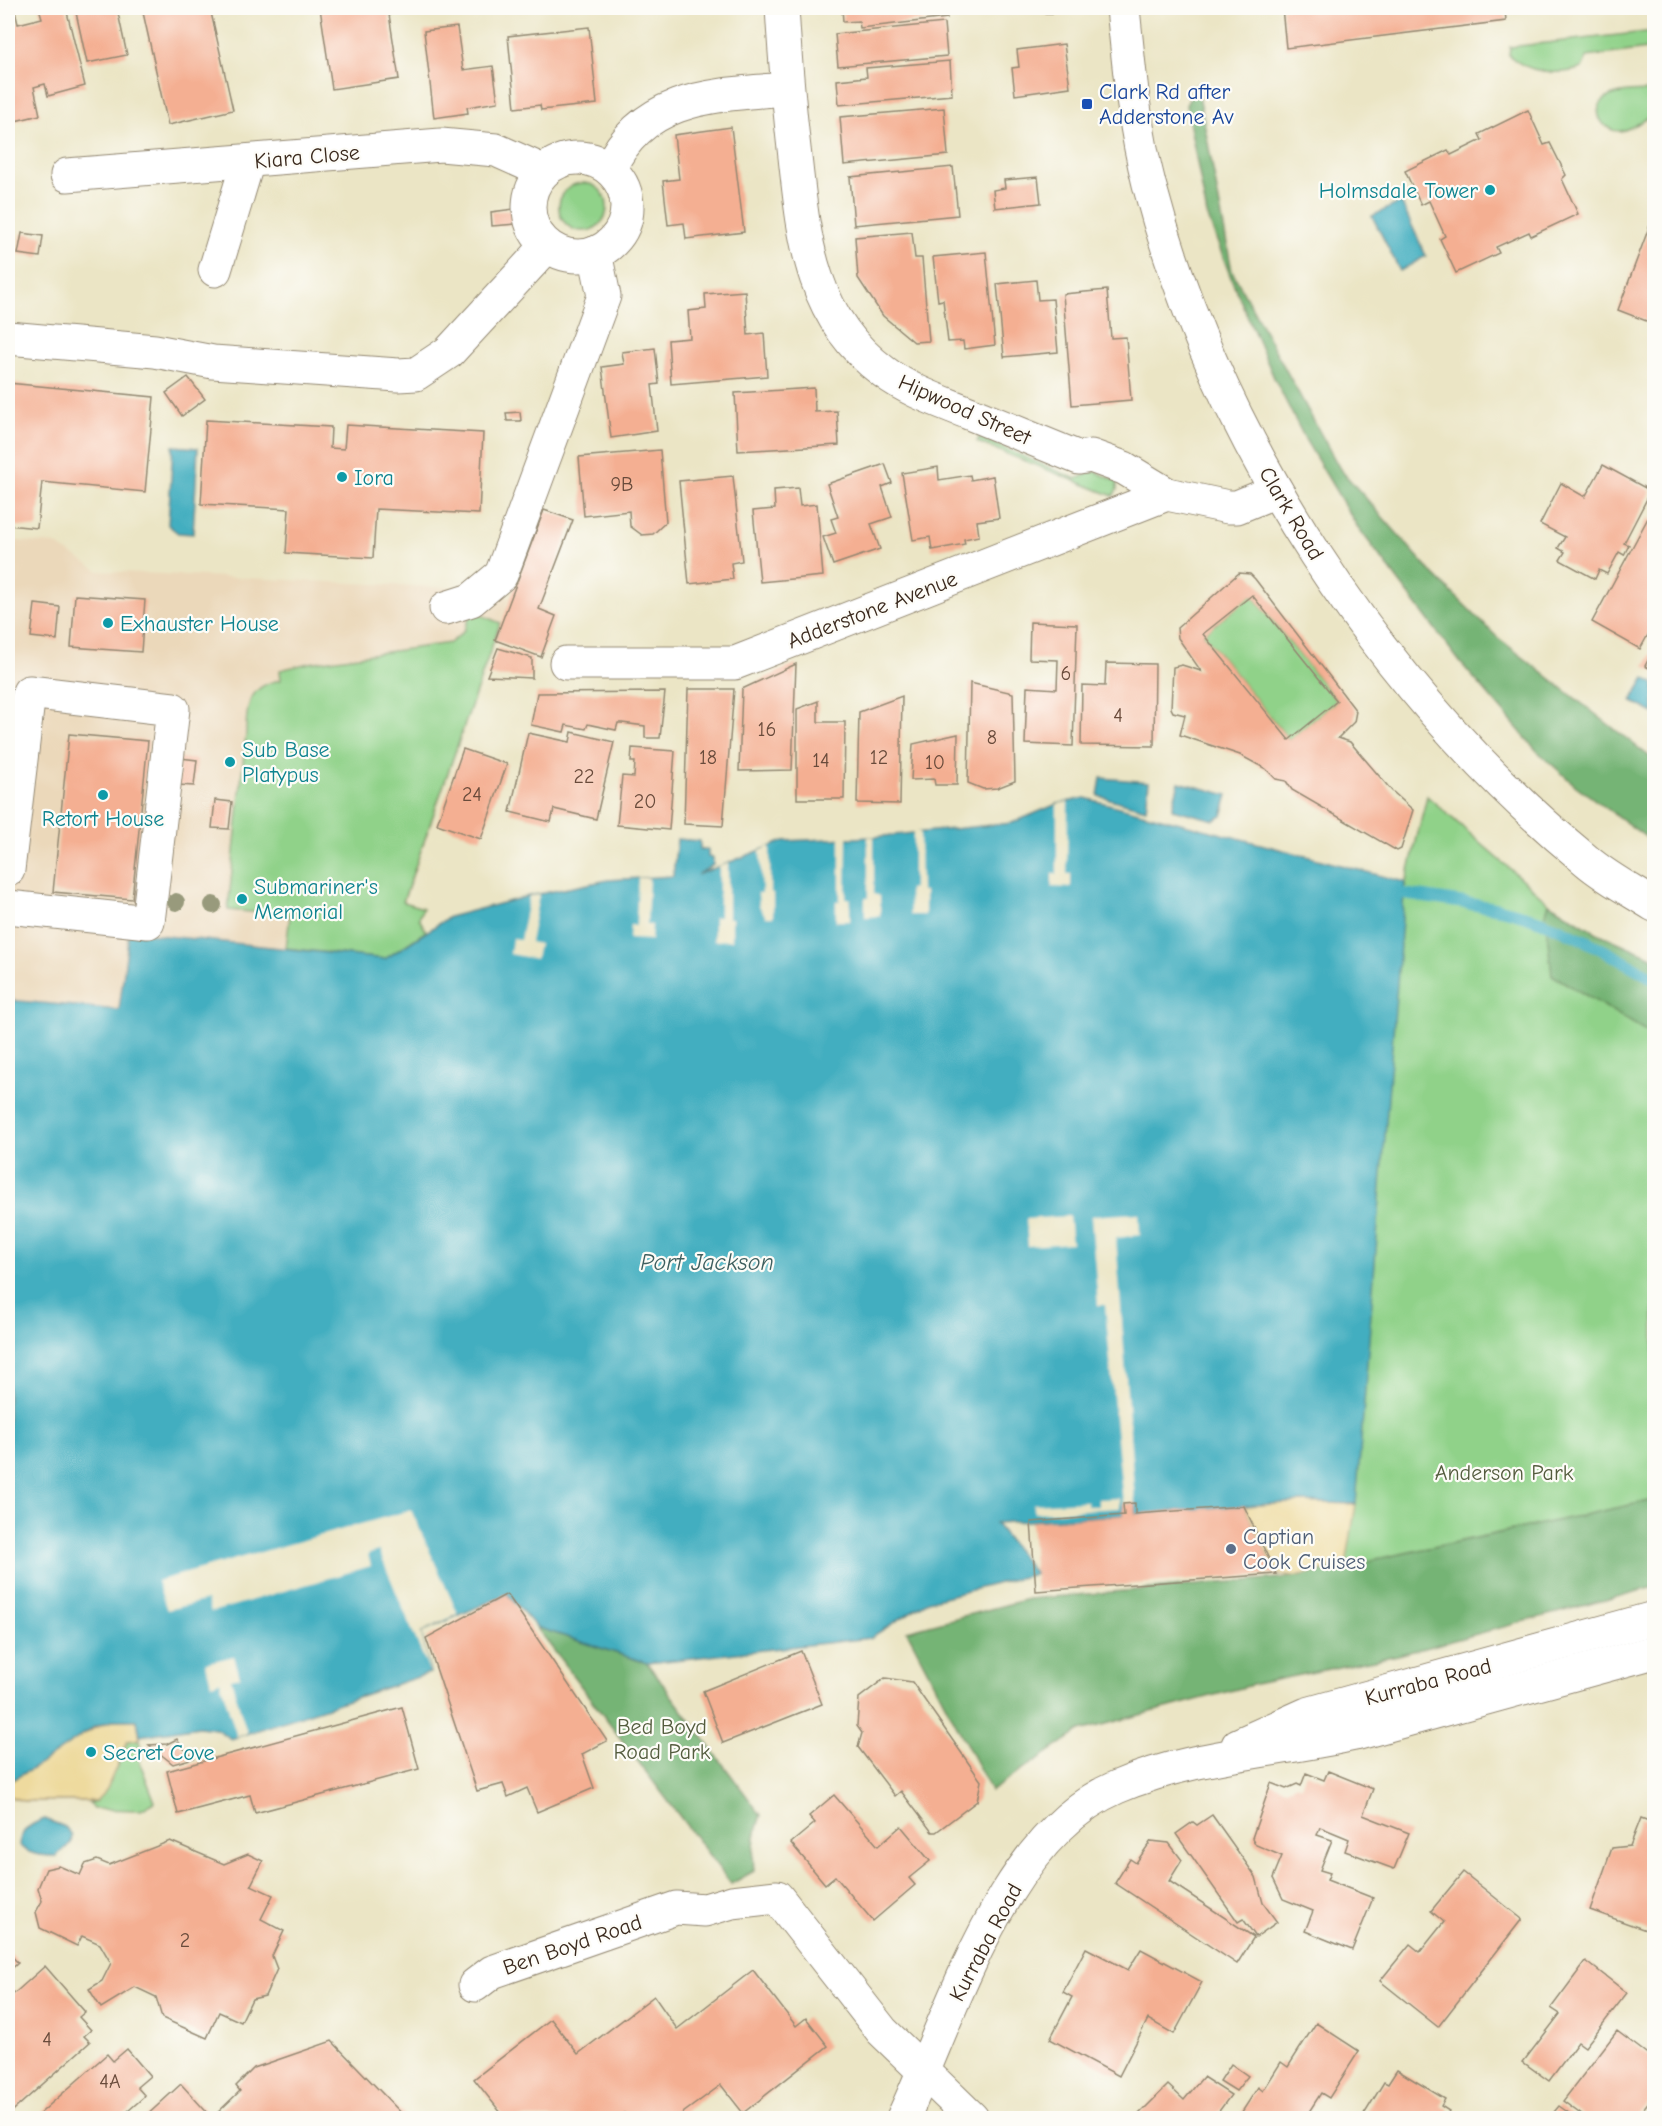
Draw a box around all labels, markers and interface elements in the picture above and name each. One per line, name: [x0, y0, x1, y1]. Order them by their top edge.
place label: Clark Rd after Adderstone Av: [1099, 79, 1235, 130]
marker: Clark Rd after Adderstone Av: [1080, 97, 1094, 111]
street label: Kiara Close: [253, 139, 361, 175]
place label: Holmsdale Tower: [1319, 178, 1478, 204]
marker: Holmsdale Tower: [1483, 183, 1497, 197]
street label: Hipwood Street: [894, 369, 1036, 451]
street label: Clark Road: [1253, 462, 1329, 565]
place label: Iora: [354, 465, 394, 491]
marker: Iora: [335, 470, 349, 484]
house number: 9B: [610, 473, 634, 496]
street label: Adderstone Avenue: [784, 566, 961, 654]
place label: Exhauster House: [120, 611, 279, 637]
marker: Exhauster House: [101, 616, 115, 630]
house number: 6: [1061, 662, 1071, 685]
house number: 4: [1113, 704, 1123, 727]
house number: 16: [758, 718, 776, 741]
house number: 8: [987, 726, 997, 749]
place label: Sub Base Platypus: [242, 737, 330, 788]
house number: 18: [699, 746, 717, 769]
house number: 12: [870, 746, 888, 769]
house number: 14: [812, 749, 830, 772]
house number: 10: [925, 751, 945, 774]
marker: Sub Base Platypus: [223, 755, 237, 769]
house number: 22: [574, 765, 594, 788]
house number: 24: [462, 783, 482, 806]
marker: Retort House: [96, 788, 110, 802]
house number: 20: [634, 790, 656, 813]
place label: Retort House: [42, 806, 164, 832]
place label: Submariner's Memorial: [254, 874, 378, 925]
marker: Submariner's Memorial: [235, 892, 249, 906]
water label: Port Jackson: [640, 1248, 774, 1276]
park label: Anderson Park: [1435, 1460, 1574, 1486]
place label: Captian Cook Cruises: [1243, 1524, 1366, 1575]
marker: Captian Cook Cruises: [1224, 1542, 1238, 1556]
street label: Kurraba Road: [1362, 1653, 1494, 1711]
park label: Bed Boyd Road Park: [614, 1714, 711, 1765]
place label: Secret Cove: [103, 1740, 214, 1766]
marker: Secret Cove: [84, 1745, 98, 1759]
street label: Kurraba Road: [944, 1879, 1028, 2006]
street label: Ben Boyd Road: [499, 1909, 645, 1981]
house number: 2: [180, 1929, 190, 1952]
house number: 4: [42, 2028, 52, 2051]
house number: 4A: [99, 2070, 121, 2093]

